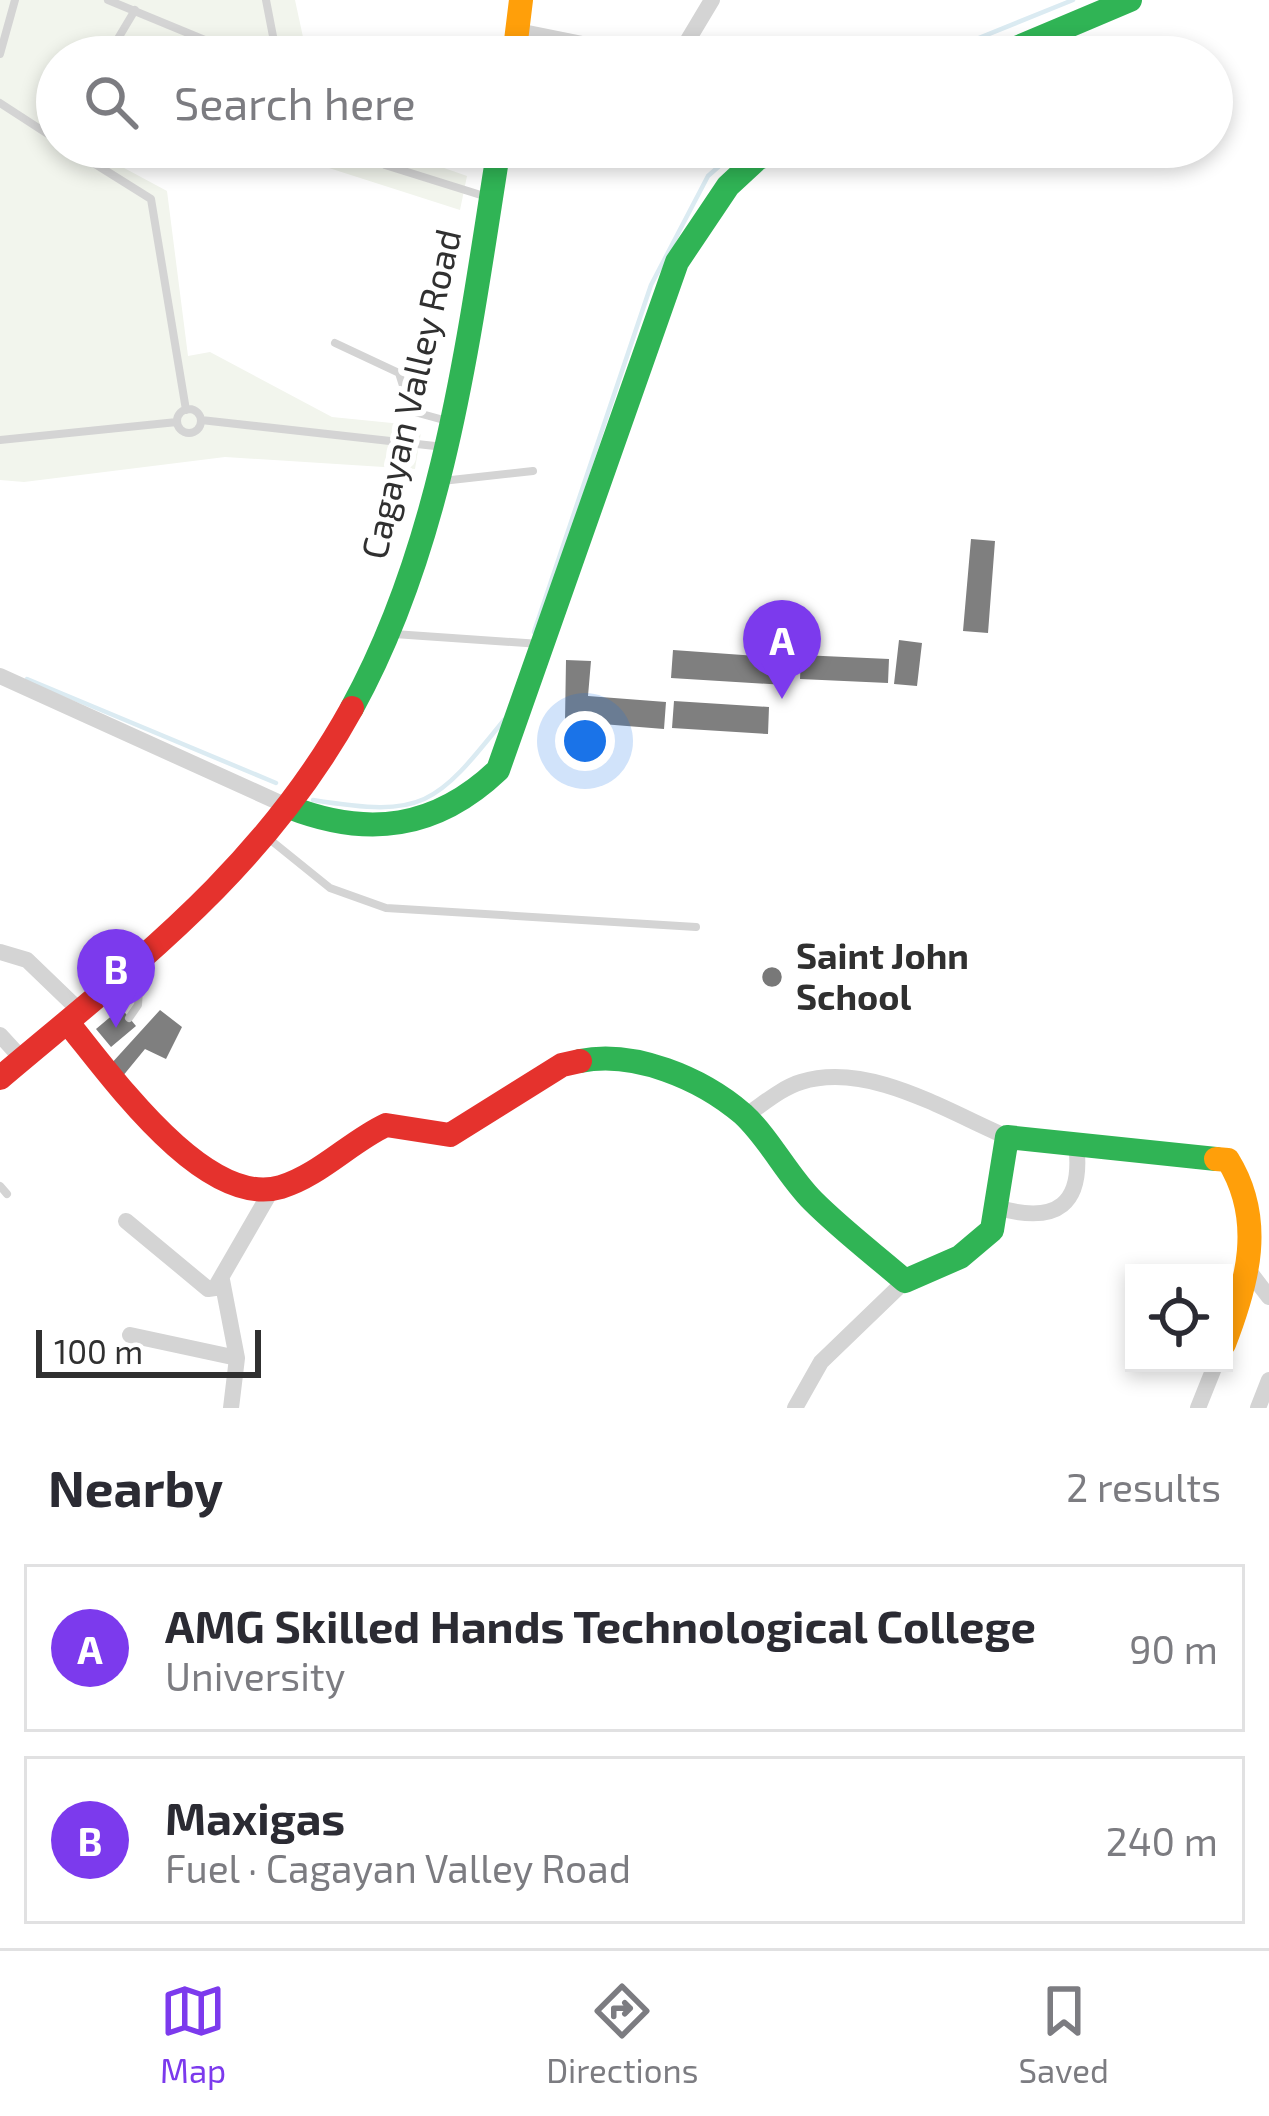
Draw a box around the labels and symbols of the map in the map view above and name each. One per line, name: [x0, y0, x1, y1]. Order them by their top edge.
street label: Cagayan Valley Road: [351, 225, 468, 563]
pin: A: [743, 600, 821, 699]
your location: [555, 711, 615, 771]
pin: B: [77, 929, 155, 1028]
place label: Saint John School: [796, 933, 969, 1017]
marker: Saint John School: [759, 964, 785, 990]
scale bar: [36, 1324, 261, 1377]

